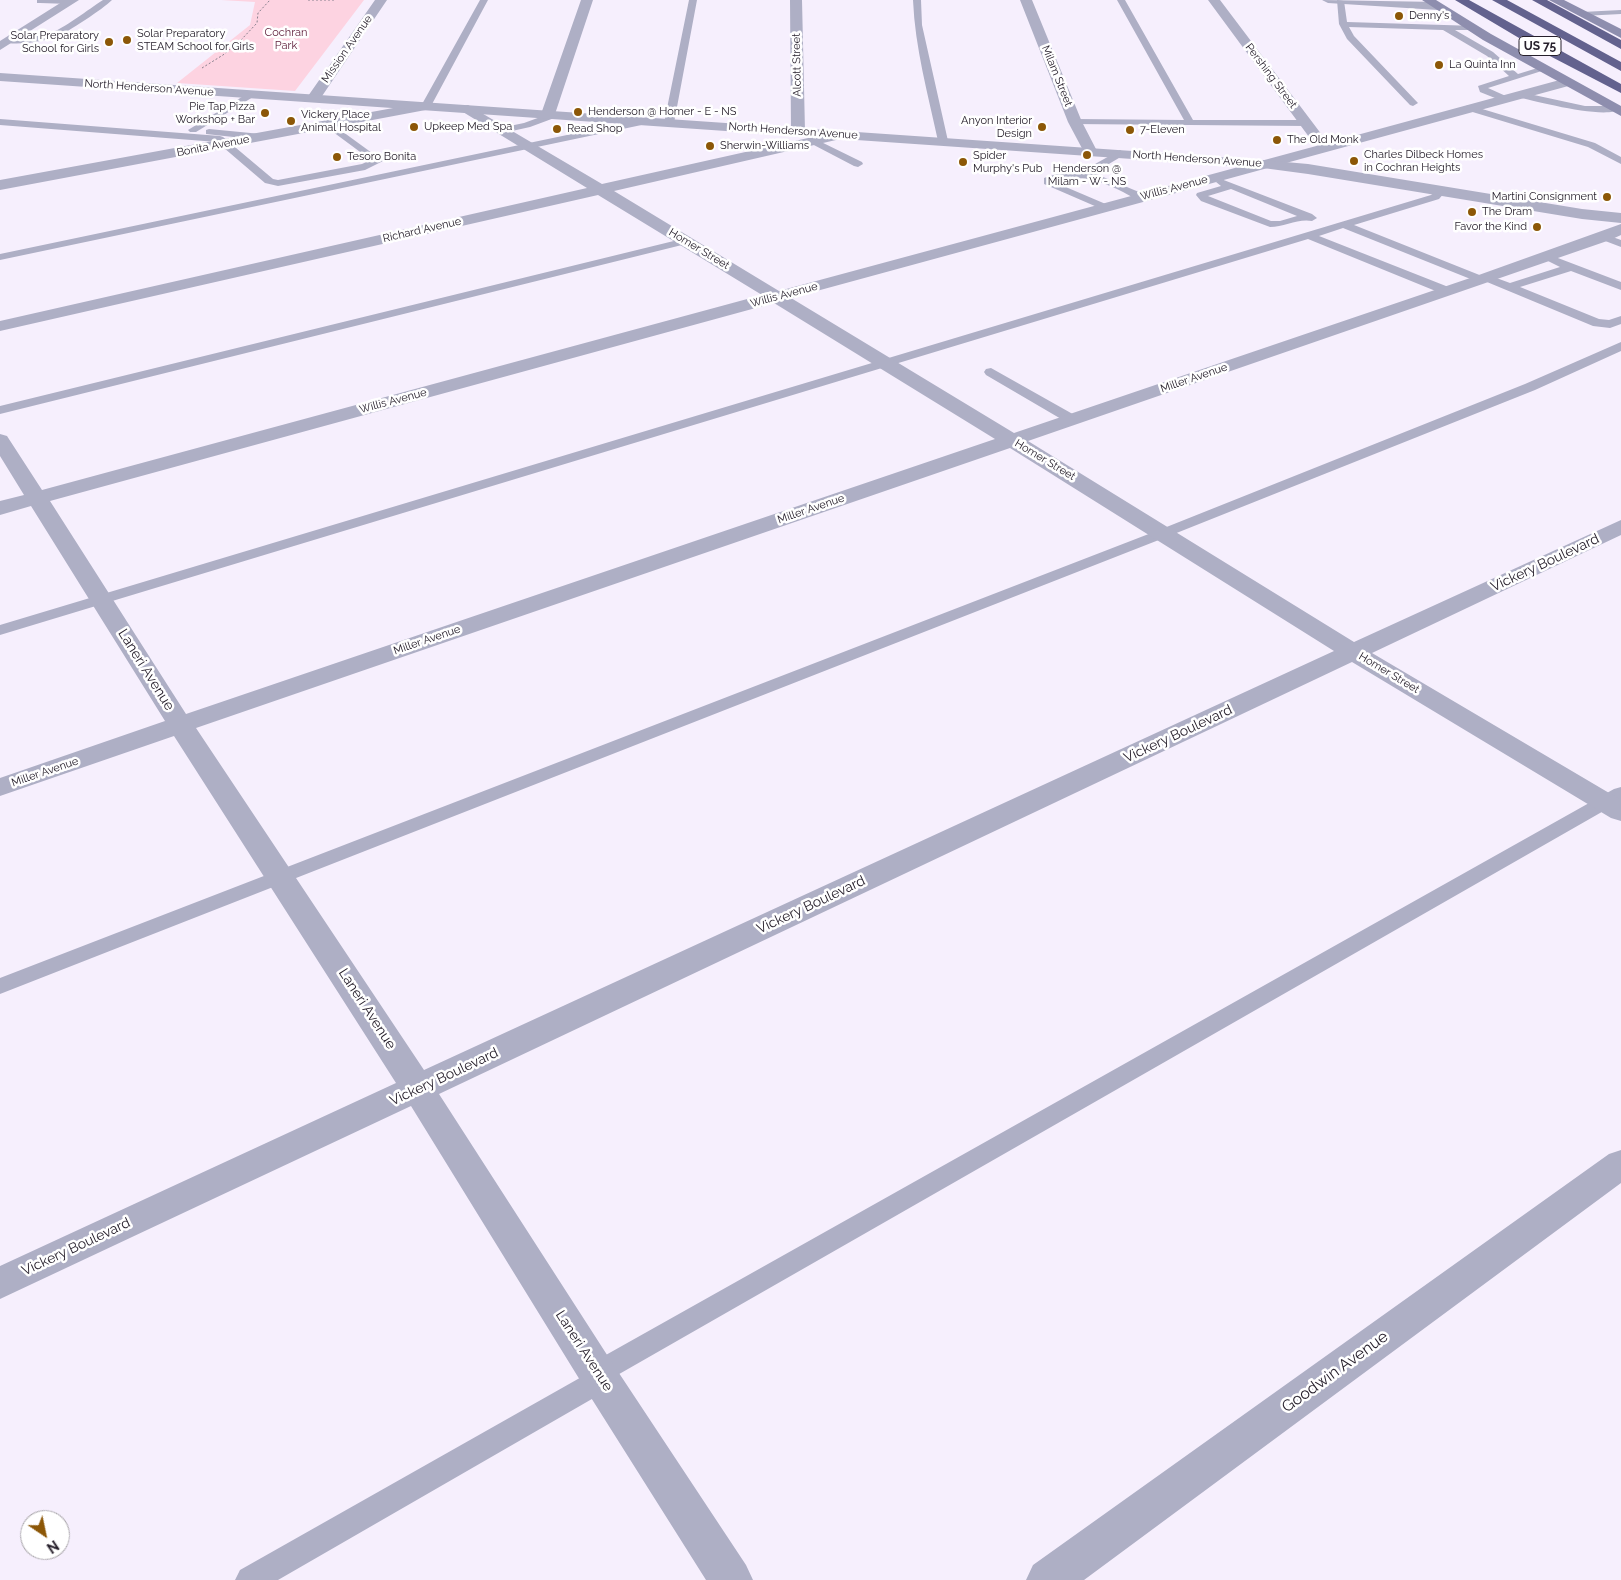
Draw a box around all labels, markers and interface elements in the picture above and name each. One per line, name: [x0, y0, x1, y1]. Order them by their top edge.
place label: Denny's: [1409, 9, 1449, 23]
marker: Denny's: [1393, 10, 1405, 22]
street label: Mission Avenue: [319, 13, 375, 85]
park label: Cochran Park: [265, 26, 307, 52]
place label: Solar Preparatory STEAM School for Girls: [137, 27, 254, 53]
place label: Solar Preparatory School for Girls: [11, 29, 99, 55]
street label: Alcott Street: [790, 33, 804, 97]
marker: Solar Preparatory STEAM School for Girls: [121, 34, 133, 46]
marker: Solar Preparatory School for Girls: [103, 36, 115, 48]
road number: US 75: [1519, 36, 1561, 56]
street label: Pershing Street: [1242, 41, 1300, 111]
street label: Milam Street: [1039, 44, 1075, 108]
place label: La Quinta Inn: [1449, 58, 1516, 72]
marker: La Quinta Inn: [1433, 59, 1445, 71]
street label: North Henderson Avenue: [84, 77, 214, 99]
place label: Pie Tap Pizza Workshop + Bar: [176, 100, 255, 126]
place label: Henderson @ Homer - E - NS: [588, 105, 737, 119]
marker: Henderson @ Homer - E - NS: [572, 106, 584, 118]
marker: Pie Tap Pizza Workshop + Bar: [259, 107, 271, 119]
place label: Vickery Place Animal Hospital: [301, 108, 381, 134]
place label: Anyon Interior Design: [961, 114, 1032, 140]
marker: Vickery Place Animal Hospital: [285, 115, 297, 127]
place label: Upkeep Med Spa: [424, 120, 512, 134]
street label: North Henderson Avenue: [728, 120, 858, 142]
marker: Upkeep Med Spa: [408, 121, 420, 133]
marker: Anyon Interior Design: [1036, 121, 1048, 133]
place label: Read Shop: [567, 122, 623, 136]
marker: Read Shop: [551, 123, 563, 135]
place label: 7-Eleven: [1140, 123, 1185, 137]
marker: 7-Eleven: [1124, 124, 1136, 136]
street label: Bonita Avenue: [176, 132, 250, 160]
place label: The Old Monk: [1287, 133, 1359, 147]
marker: The Old Monk: [1271, 134, 1283, 146]
place label: Sherwin-Williams: [720, 139, 809, 153]
marker: Sherwin-Williams: [704, 140, 716, 152]
street label: North Henderson Avenue: [1132, 148, 1262, 170]
place label: Charles Dilbeck Homes in Cochran Heights: [1364, 148, 1483, 174]
place label: Spider Murphy's Pub: [973, 149, 1042, 175]
marker: Henderson @ Milam - W - NS: [1081, 149, 1093, 161]
place label: Tesoro Bonita: [347, 150, 416, 164]
marker: Tesoro Bonita: [331, 151, 343, 163]
marker: Charles Dilbeck Homes in Cochran Heights: [1348, 155, 1360, 167]
marker: Spider Murphy's Pub: [957, 156, 969, 168]
place label: Henderson @ Milam - W - NS: [1048, 162, 1126, 188]
street label: Willis Avenue: [1139, 173, 1209, 203]
place label: Martini Consignment: [1492, 190, 1597, 204]
marker: Martini Consignment: [1601, 191, 1613, 203]
place label: The Dram: [1482, 205, 1532, 219]
marker: The Dram: [1466, 206, 1478, 218]
street label: Richard Avenue: [382, 215, 462, 245]
place label: Favor the Kind: [1454, 220, 1527, 234]
marker: Favor the Kind: [1531, 221, 1543, 233]
street label: Homer Street: [666, 226, 732, 272]
street label: Willis Avenue: [749, 280, 819, 310]
street label: Miller Avenue: [1159, 360, 1229, 396]
street label: Willis Avenue: [358, 386, 428, 416]
street label: Homer Street: [1012, 437, 1078, 483]
street label: Miller Avenue: [776, 491, 846, 527]
street label: Vickery Boulevard: [1488, 531, 1602, 595]
street label: Miller Avenue: [392, 622, 462, 658]
street label: Laneri Avenue: [114, 626, 178, 714]
street label: Homer Street: [1356, 650, 1422, 696]
street label: Vickery Boulevard: [1121, 702, 1235, 766]
street label: Miller Avenue: [10, 754, 80, 790]
street label: Vickery Boulevard: [754, 873, 868, 937]
street label: Laneri Avenue: [335, 965, 399, 1053]
street label: Vickery Boulevard: [387, 1045, 501, 1109]
street label: Vickery Boulevard: [19, 1215, 133, 1279]
street label: Laneri Avenue: [552, 1307, 616, 1395]
street label: Goodwin Avenue: [1278, 1327, 1392, 1417]
north arrow: [20, 1510, 70, 1560]
text: N: [44, 1537, 62, 1556]

